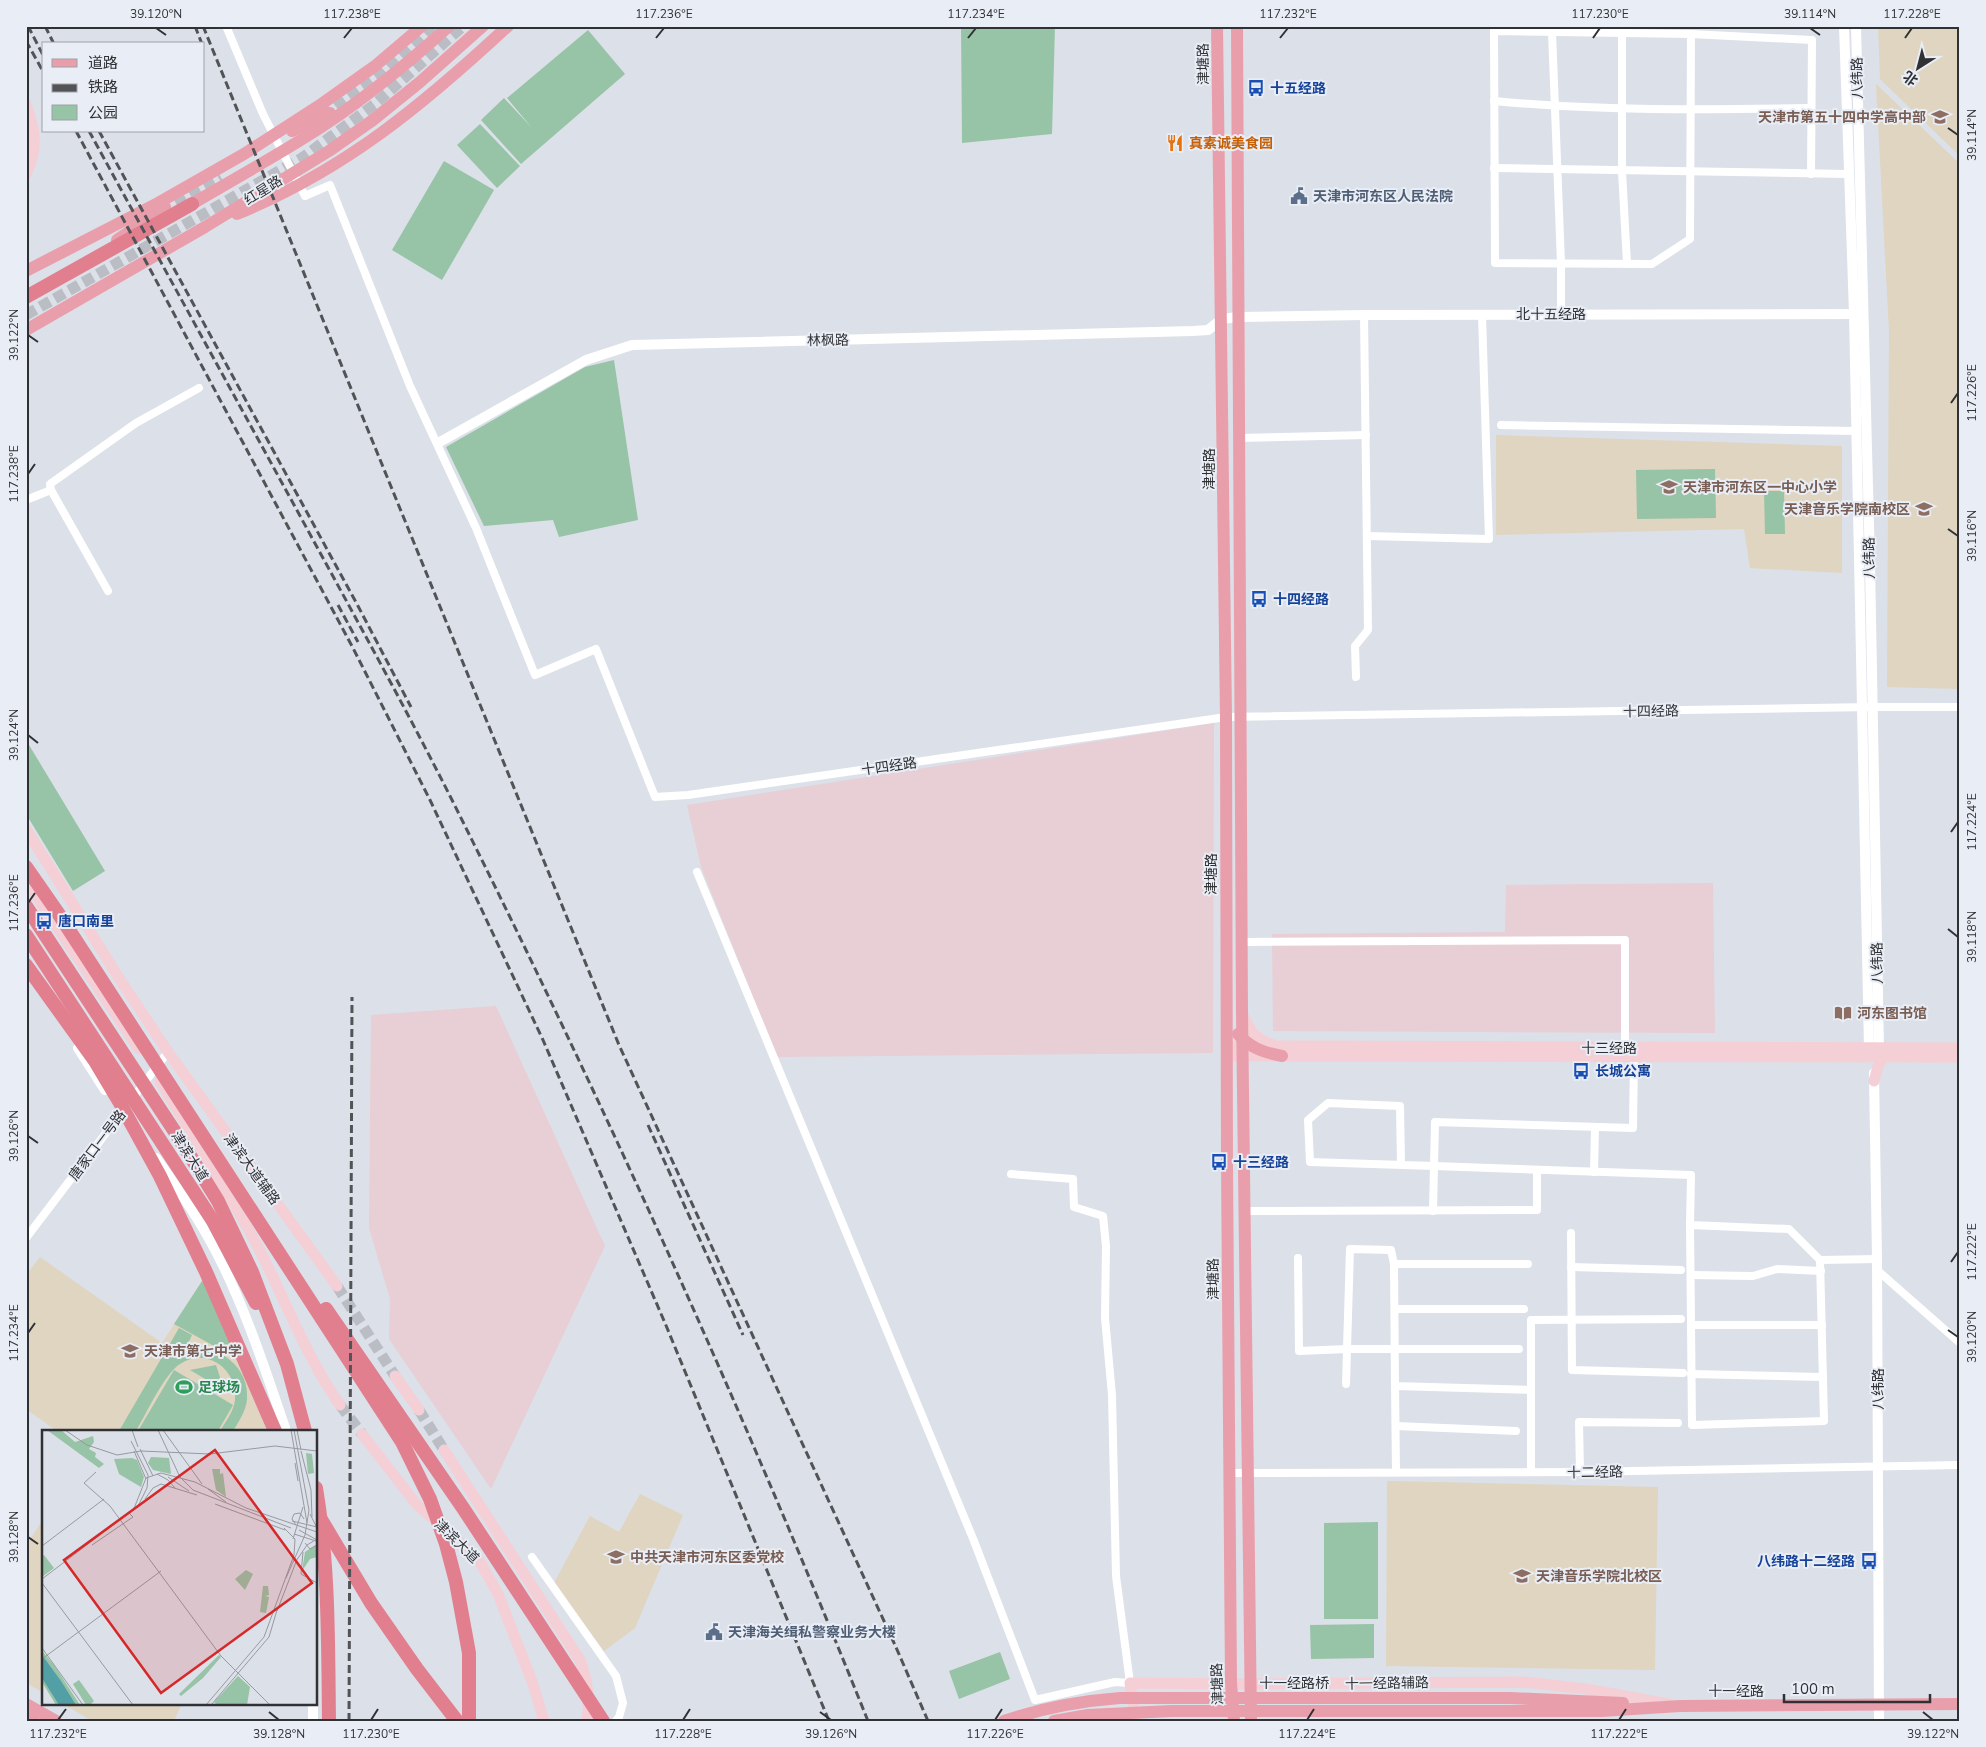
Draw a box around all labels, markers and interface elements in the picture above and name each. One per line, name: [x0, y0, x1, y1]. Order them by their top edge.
text: 39.120°N: [130, 6, 182, 22]
text: 117.238°E: [323, 6, 381, 22]
text: 117.236°E: [635, 6, 693, 22]
text: 117.234°E: [947, 6, 1005, 22]
text: 117.232°E: [1259, 6, 1317, 22]
text: 117.230°E: [1571, 6, 1629, 22]
text: 39.114°N: [1784, 6, 1836, 22]
text: 117.228°E: [1883, 6, 1941, 22]
legend: [42, 42, 205, 132]
north arrow: [1894, 42, 1944, 92]
street label: 津塘路: [1194, 43, 1213, 85]
text: 道路: [88, 53, 118, 73]
street label: 八纬路: [1848, 57, 1867, 99]
text: 北: [1899, 66, 1922, 90]
text: 铁路: [88, 77, 118, 97]
bus stop icon: 十五经路: [1246, 78, 1266, 98]
place label: 十五经路: [1270, 79, 1326, 98]
text: 公园: [88, 103, 118, 123]
school or university icon: 天津市第五十四中学高中部: [1930, 107, 1950, 127]
place label: 天津市第五十四中学高中部: [1758, 108, 1926, 127]
text: 39.114°N: [1964, 109, 1980, 161]
restaurant icon: 真素诚美食园: [1165, 133, 1185, 153]
place label: 真素诚美食园: [1189, 134, 1273, 153]
street label: 红星路: [240, 171, 286, 210]
public building icon: 天津市河东区人民法院: [1289, 186, 1309, 206]
place label: 天津市河东区人民法院: [1313, 187, 1453, 206]
street label: 北十五经路: [1516, 305, 1586, 324]
text: 39.122°N: [6, 309, 22, 361]
street label: 林枫路: [807, 331, 849, 350]
text: 117.226°E: [1964, 364, 1980, 422]
text: 117.238°E: [6, 445, 22, 503]
street label: 津塘路: [1200, 448, 1219, 490]
school or university icon: 天津市河东区一中心小学: [1659, 477, 1679, 497]
place label: 天津市河东区一中心小学: [1683, 478, 1837, 497]
school or university icon: 天津音乐学院南校区: [1914, 499, 1934, 519]
place label: 天津音乐学院南校区: [1784, 500, 1910, 519]
text: 39.116°N: [1964, 510, 1980, 562]
street label: 八纬路: [1860, 537, 1879, 579]
bus stop icon: 十四经路: [1249, 589, 1269, 609]
place label: 十四经路: [1273, 590, 1329, 609]
street label: 十四经路: [1623, 702, 1679, 721]
text: 39.124°N: [6, 709, 22, 761]
street label: 十四经路: [860, 753, 918, 780]
text: 117.224°E: [1964, 793, 1980, 851]
street label: 津塘路: [1202, 853, 1221, 895]
text: 117.236°E: [6, 874, 22, 932]
bus stop icon: 唐口南里: [34, 911, 54, 931]
text: 39.118°N: [1964, 911, 1980, 963]
place label: 唐口南里: [58, 912, 114, 931]
street label: 八纬路: [1868, 942, 1887, 984]
library icon: 河东图书馆: [1833, 1003, 1853, 1023]
place label: 河东图书馆: [1857, 1004, 1927, 1023]
street label: 十三经路: [1581, 1039, 1637, 1058]
bus stop icon: 长城公寓: [1571, 1061, 1591, 1081]
place label: 长城公寓: [1595, 1062, 1651, 1081]
street label: 唐家口一号路: [65, 1106, 130, 1185]
text: 39.126°N: [6, 1110, 22, 1162]
street label: 津滨大道: [167, 1127, 212, 1185]
street label: 津滨大道辅路: [219, 1130, 284, 1209]
bus stop icon: 十三经路: [1209, 1152, 1229, 1172]
place label: 十三经路: [1233, 1153, 1289, 1172]
text: 117.222°E: [1964, 1223, 1980, 1281]
street label: 津塘路: [1204, 1258, 1223, 1300]
text: 117.234°E: [6, 1304, 22, 1362]
text: 39.120°N: [1964, 1311, 1980, 1363]
school or university icon: 天津市第七中学: [120, 1341, 140, 1361]
place label: 天津市第七中学: [144, 1342, 242, 1361]
street label: 八纬路: [1869, 1368, 1888, 1410]
sports icon: 足球场: [174, 1377, 194, 1397]
place label: 足球场: [198, 1378, 240, 1397]
inset map: [42, 1430, 318, 1704]
street label: 十二经路: [1567, 1463, 1623, 1482]
text: 39.128°N: [6, 1511, 22, 1563]
street label: 津滨大道: [430, 1515, 483, 1568]
school or university icon: 中共天津市河东区委党校: [606, 1547, 626, 1567]
place label: 中共天津市河东区委党校: [630, 1548, 784, 1567]
bus stop icon: 八纬路十二经路: [1859, 1551, 1879, 1571]
place label: 八纬路十二经路: [1757, 1552, 1855, 1571]
school or university icon: 天津音乐学院北校区: [1512, 1566, 1532, 1586]
place label: 天津音乐学院北校区: [1536, 1567, 1662, 1586]
public building icon: 天津海关缉私警察业务大楼: [704, 1622, 724, 1642]
place label: 天津海关缉私警察业务大楼: [728, 1623, 896, 1642]
street label: 津塘路: [1207, 1663, 1228, 1705]
scale bar: [1784, 1672, 1930, 1704]
street label: 十一经路辅路: [1345, 1673, 1429, 1694]
street label: 十一经路桥: [1259, 1674, 1329, 1693]
text: 100 m: [1791, 1679, 1835, 1699]
street label: 十一经路: [1708, 1682, 1764, 1701]
text: 117.232°E: [29, 1726, 87, 1742]
text: 39.128°N: [253, 1726, 305, 1742]
text: 117.230°E: [342, 1726, 400, 1742]
text: 117.228°E: [654, 1726, 712, 1742]
text: 39.126°N: [805, 1726, 857, 1742]
text: 117.226°E: [966, 1726, 1024, 1742]
text: 117.224°E: [1278, 1726, 1336, 1742]
text: 117.222°E: [1590, 1726, 1648, 1742]
text: 39.122°N: [1907, 1726, 1959, 1742]

